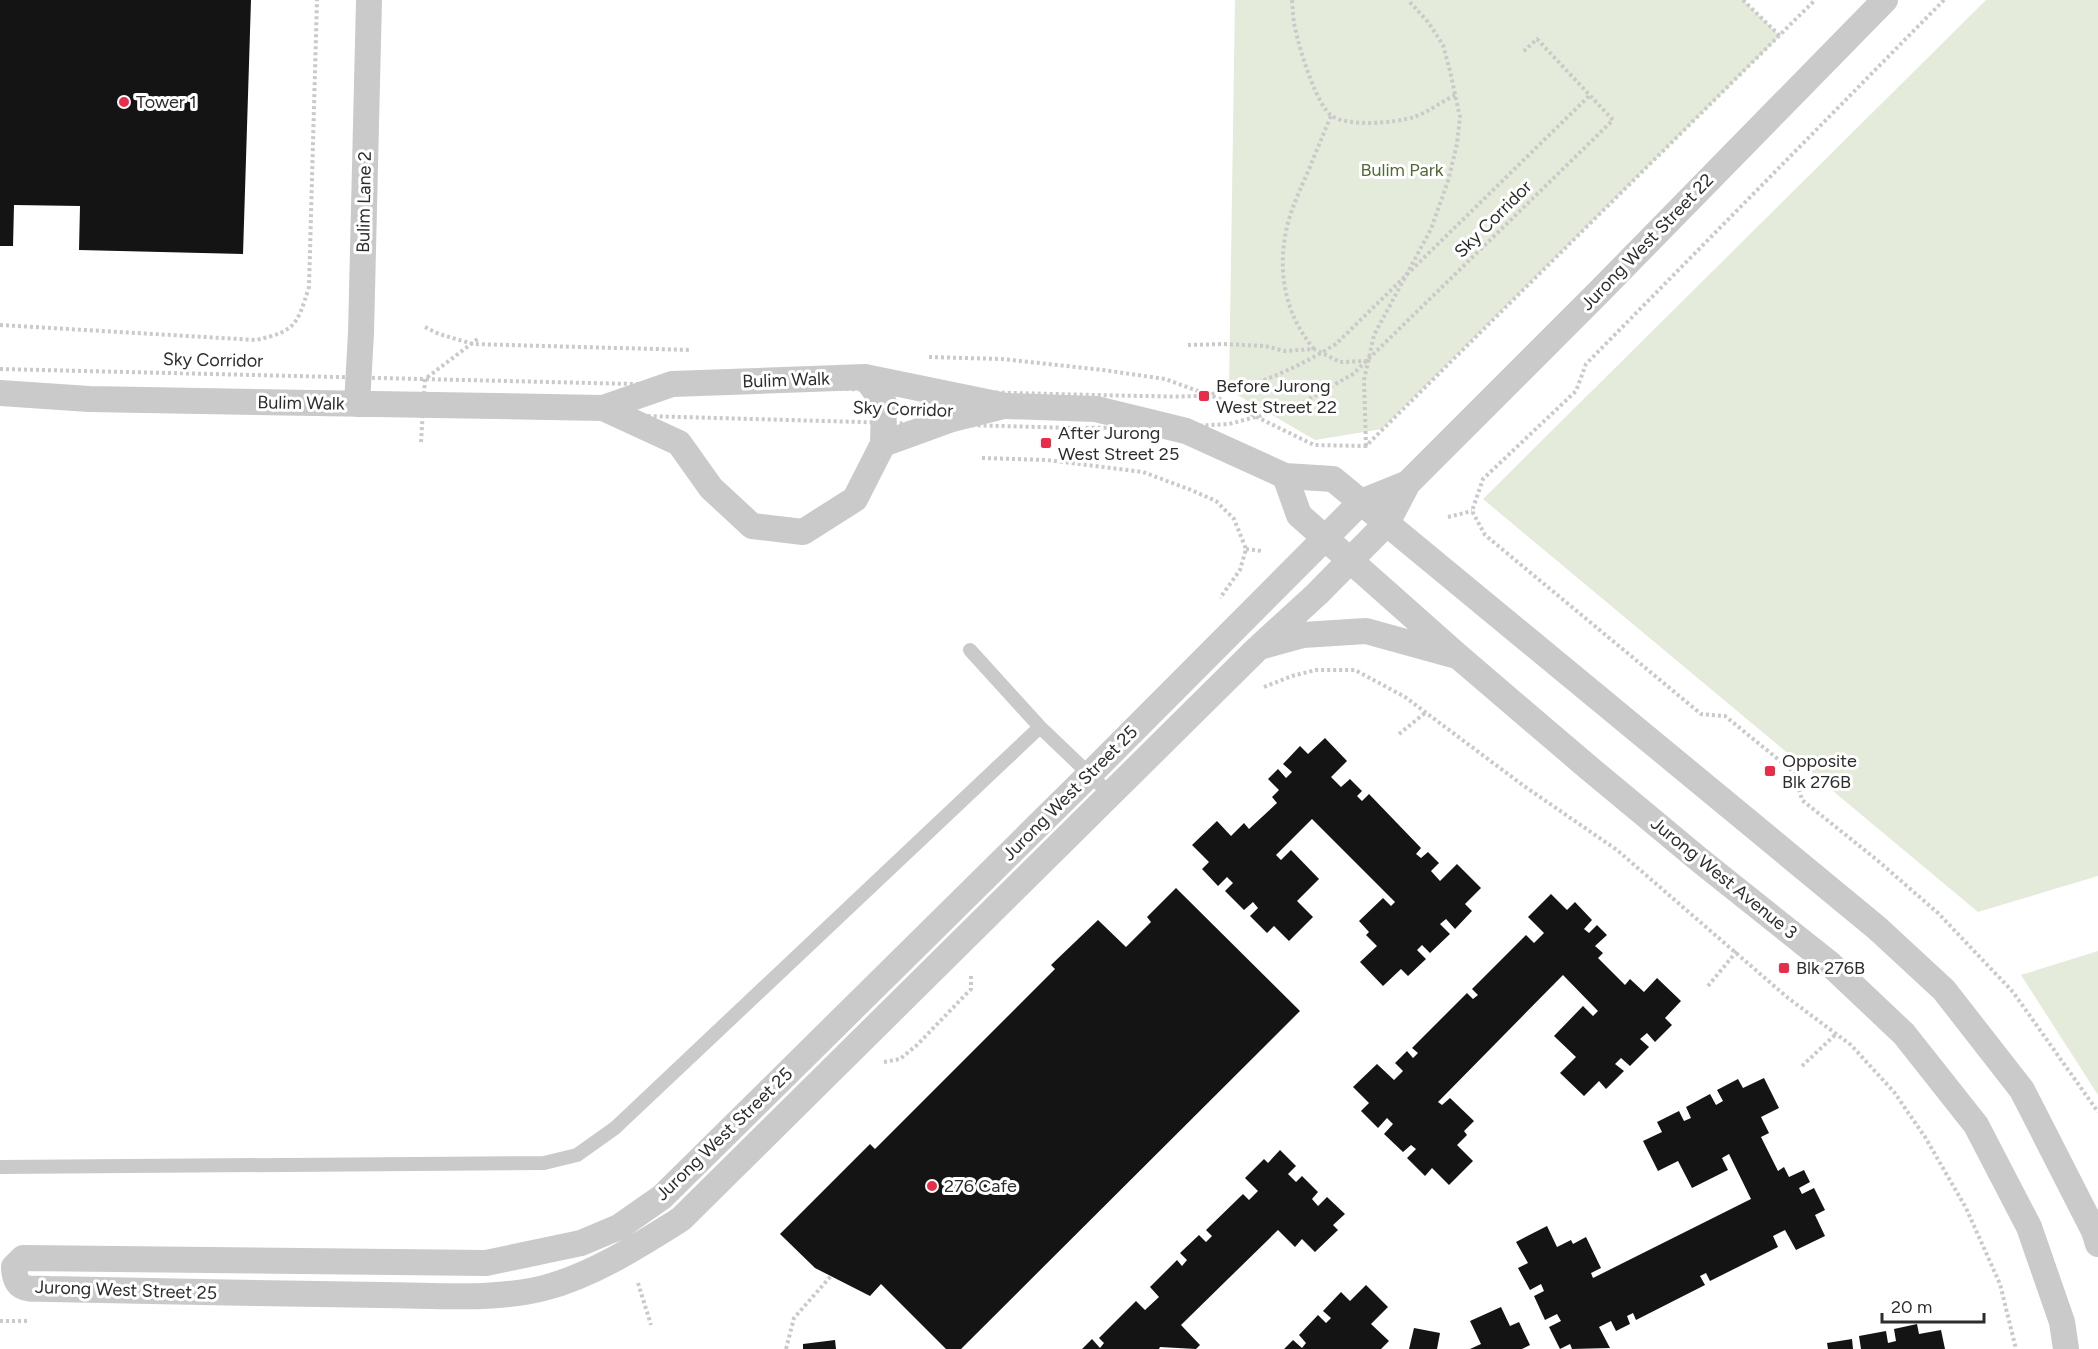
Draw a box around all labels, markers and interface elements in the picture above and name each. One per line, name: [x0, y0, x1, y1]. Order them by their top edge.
place label: Tower 1: [136, 91, 197, 113]
marker: Tower 1: [117, 95, 131, 109]
street label: Bulim Lane 2: [352, 151, 376, 253]
park label: Bulim Park: [1360, 159, 1444, 181]
street label: Jurong West Street 22: [1576, 169, 1718, 315]
street label: Sky Corridor: [1450, 176, 1536, 262]
street label: Sky Corridor: [163, 348, 263, 372]
street label: Bulim Walk: [742, 367, 830, 393]
place label: Before Jurong West Street 22: [1216, 375, 1337, 418]
marker: Before Jurong West Street 22: [1197, 389, 1211, 403]
street label: Bulim Walk: [257, 391, 345, 415]
street label: Sky Corridor: [852, 396, 954, 422]
place label: After Jurong West Street 25: [1058, 422, 1179, 465]
marker: After Jurong West Street 25: [1039, 436, 1053, 450]
street label: Jurong West Street 25: [998, 721, 1142, 865]
place label: Opposite Blk 276B: [1782, 750, 1857, 793]
marker: Opposite Blk 276B: [1763, 764, 1777, 778]
street label: Jurong West Avenue 3: [1646, 812, 1802, 944]
place label: Blk 276B: [1796, 957, 1865, 979]
marker: Blk 276B: [1777, 961, 1791, 975]
street label: Jurong West Street 25: [651, 1063, 797, 1205]
place label: 276 Cafe: [944, 1175, 1017, 1197]
marker: 276 Cafe: [925, 1179, 939, 1193]
street label: Jurong West Street 25: [35, 1276, 217, 1304]
scale bar: [1882, 1286, 1984, 1324]
text: 20 m: [1891, 1296, 1932, 1318]

